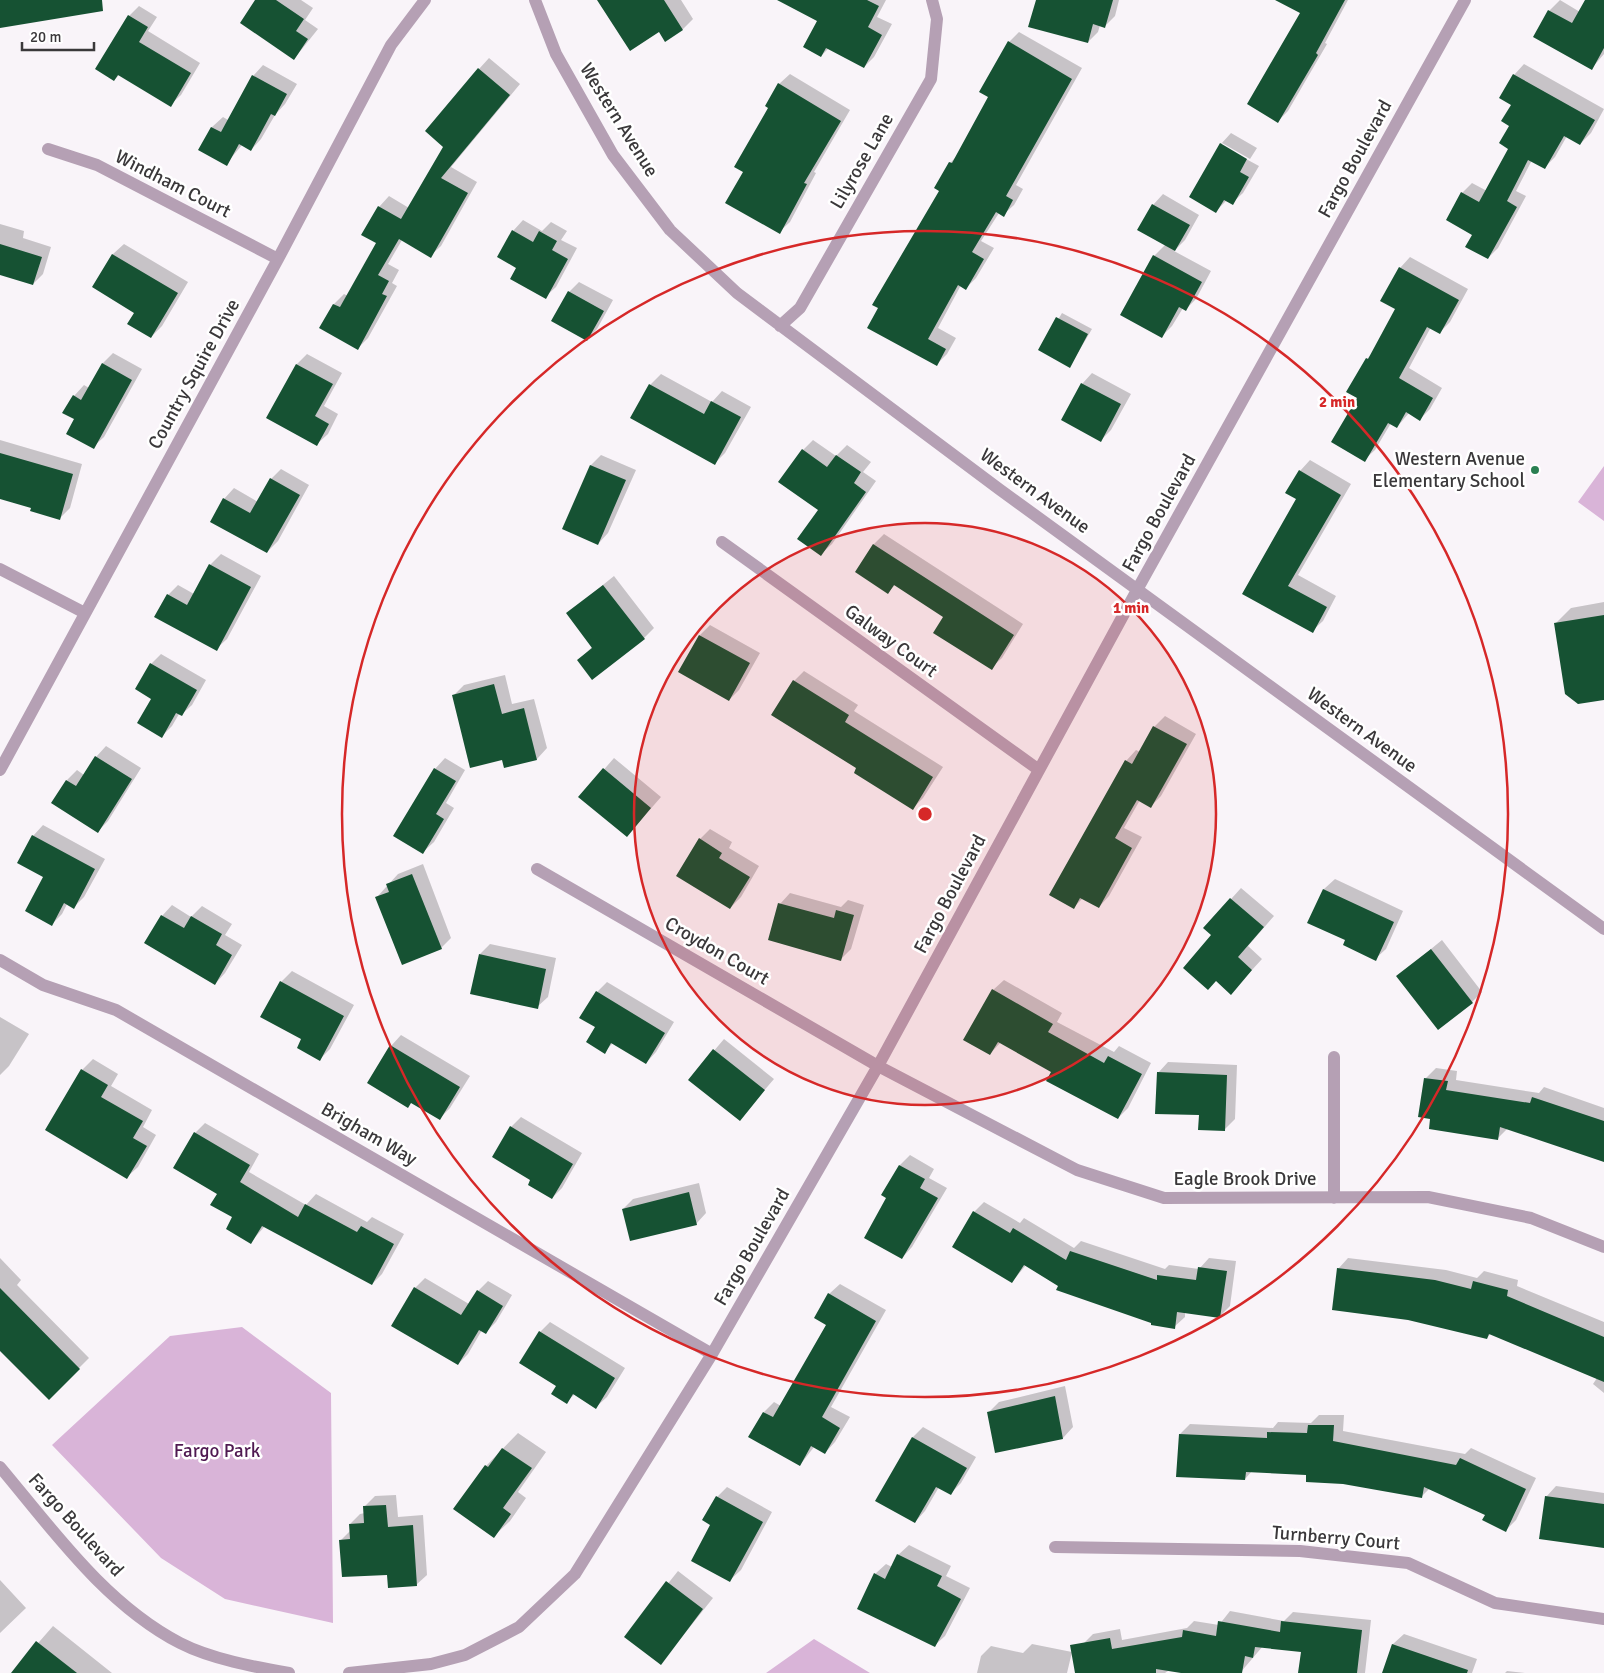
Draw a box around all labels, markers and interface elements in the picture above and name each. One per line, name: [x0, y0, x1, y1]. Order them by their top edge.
scale bar: [22, 20, 95, 52]
text: 20 m: [30, 28, 61, 46]
street label: Western Avenue: [574, 58, 664, 182]
street label: Fargo Boulevard: [1313, 96, 1397, 222]
street label: Lilyrose Lane: [825, 109, 899, 213]
street label: Windham Court: [111, 145, 235, 224]
street label: Country Squire Drive: [143, 295, 245, 453]
text: 2 min: [1319, 393, 1355, 411]
street label: Western Avenue: [975, 443, 1095, 539]
place label: Western Avenue Elementary School: [1372, 447, 1525, 493]
street label: Fargo Boulevard: [1117, 450, 1201, 576]
marker: Western Avenue Elementary School: [1529, 464, 1541, 476]
street label: Galway Court: [840, 599, 942, 683]
text: 1 min: [1113, 599, 1149, 617]
street label: Western Avenue: [1302, 682, 1422, 778]
centre of rings: [916, 805, 934, 823]
street label: Fargo Boulevard: [909, 830, 991, 958]
street label: Croydon Court: [661, 911, 774, 991]
street label: Brigham Way: [317, 1097, 421, 1171]
street label: Eagle Brook Drive: [1173, 1167, 1317, 1191]
street label: Fargo Boulevard: [709, 1184, 795, 1310]
park label: Fargo Park: [174, 1439, 261, 1463]
street label: Fargo Boulevard: [23, 1468, 129, 1582]
street label: Turnberry Court: [1271, 1520, 1401, 1556]

